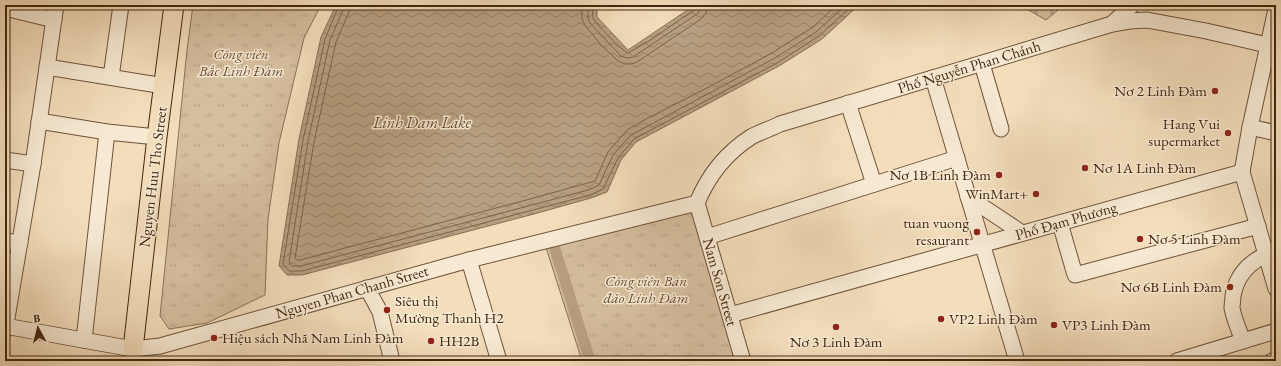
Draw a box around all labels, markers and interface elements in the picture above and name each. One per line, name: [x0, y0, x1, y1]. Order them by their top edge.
street label: Phố Nguyễn Phan Chánh: [895, 36, 1043, 97]
park label: Công viên Bắc Linh Đàm: [198, 44, 283, 80]
place label: Nơ 2 Linh Đàm: [1114, 81, 1207, 100]
marker: Nơ 2 Linh Đàm: [1210, 86, 1220, 96]
street label: Nguyen Huu Tho Street: [134, 105, 171, 248]
water label: Linh Dam Lake: [372, 112, 471, 133]
place label: Hang Vui supermarket: [1148, 114, 1220, 150]
marker: Hang Vui supermarket: [1223, 128, 1233, 138]
place label: Nơ 1A Linh Đàm: [1093, 158, 1196, 177]
marker: Nơ 1A Linh Đàm: [1080, 163, 1090, 173]
place label: Nơ 1B Linh Đàm: [889, 165, 991, 184]
marker: Nơ 1B Linh Đàm: [994, 170, 1004, 180]
place label: WinMart+: [965, 184, 1028, 203]
marker: WinMart+: [1031, 189, 1041, 199]
street label: Phố Đạm Phương: [1013, 197, 1119, 244]
place label: tuan vuong resaurant: [903, 213, 969, 249]
marker: tuan vuong resaurant: [972, 227, 982, 237]
place label: Nơ 5 Linh Đàm: [1148, 229, 1241, 248]
marker: Nơ 5 Linh Đàm: [1135, 234, 1145, 244]
street label: Nam Son Street: [699, 236, 742, 328]
street label: Nguyen Phan Chanh Street: [273, 261, 431, 322]
park label: Công viên Bán đảo Linh Đàm: [604, 271, 689, 307]
place label: Nơ 6B Linh Đàm: [1120, 277, 1222, 296]
marker: Nơ 6B Linh Đàm: [1225, 282, 1235, 292]
place label: Siêu thị Mường Thanh H2: [395, 291, 505, 327]
marker: Siêu thị Mường Thanh H2: [382, 305, 392, 315]
north arrow: [18, 308, 58, 348]
place label: VP2 Linh Đàm: [949, 309, 1038, 328]
text: B: [33, 311, 41, 325]
marker: VP2 Linh Đàm: [936, 314, 946, 324]
place label: VP3 Linh Đàm: [1062, 315, 1151, 334]
marker: VP3 Linh Đàm: [1049, 320, 1059, 330]
marker: Nơ 3 Linh Đàm: [831, 322, 841, 332]
place label: Hiệu sách Nhã Nam Linh Đàm: [222, 328, 404, 347]
place label: HH2B: [439, 331, 480, 350]
place label: Nơ 3 Linh Đàm: [790, 332, 883, 351]
marker: Hiệu sách Nhã Nam Linh Đàm: [209, 333, 219, 343]
marker: HH2B: [426, 336, 436, 346]

